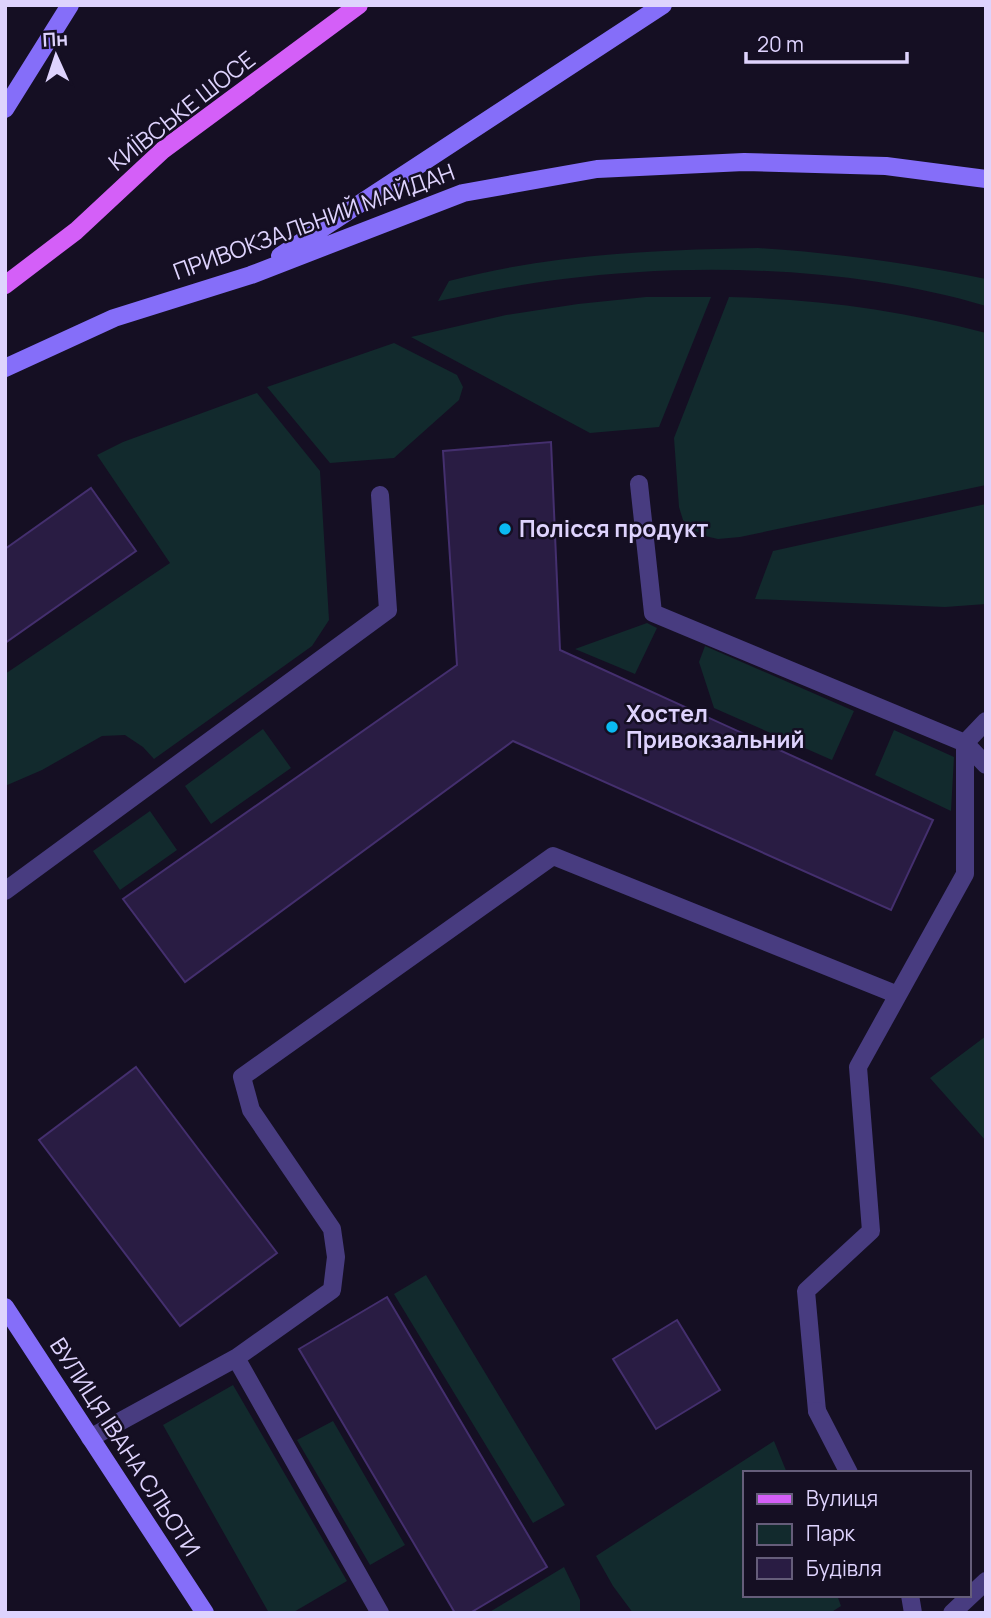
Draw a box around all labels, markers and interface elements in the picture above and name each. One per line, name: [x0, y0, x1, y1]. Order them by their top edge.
north arrow: [21, 21, 91, 91]
scale bar: [746, 21, 907, 65]
text: Пн: [42, 25, 69, 53]
text: 20 m: [757, 30, 804, 58]
street label: КИЇВСЬКЕ ШОСЕ: [101, 43, 261, 178]
street label: ПРИВОКЗАЛЬНИЙ МАЙДАН: [169, 155, 459, 287]
place label: Полісся продукт: [519, 512, 709, 544]
marker: Полісся продукт: [497, 521, 513, 537]
place label: Хостел Привокзальний: [626, 697, 804, 755]
marker: Хостел Привокзальний: [604, 719, 620, 735]
street label: ВУЛИЦЯ ІВАНА СЛЬОТИ: [43, 1331, 209, 1562]
legend: [743, 1471, 970, 1597]
text: Вулиця: [806, 1484, 878, 1512]
text: Парк: [806, 1519, 856, 1547]
text: Будівля: [806, 1554, 882, 1582]

